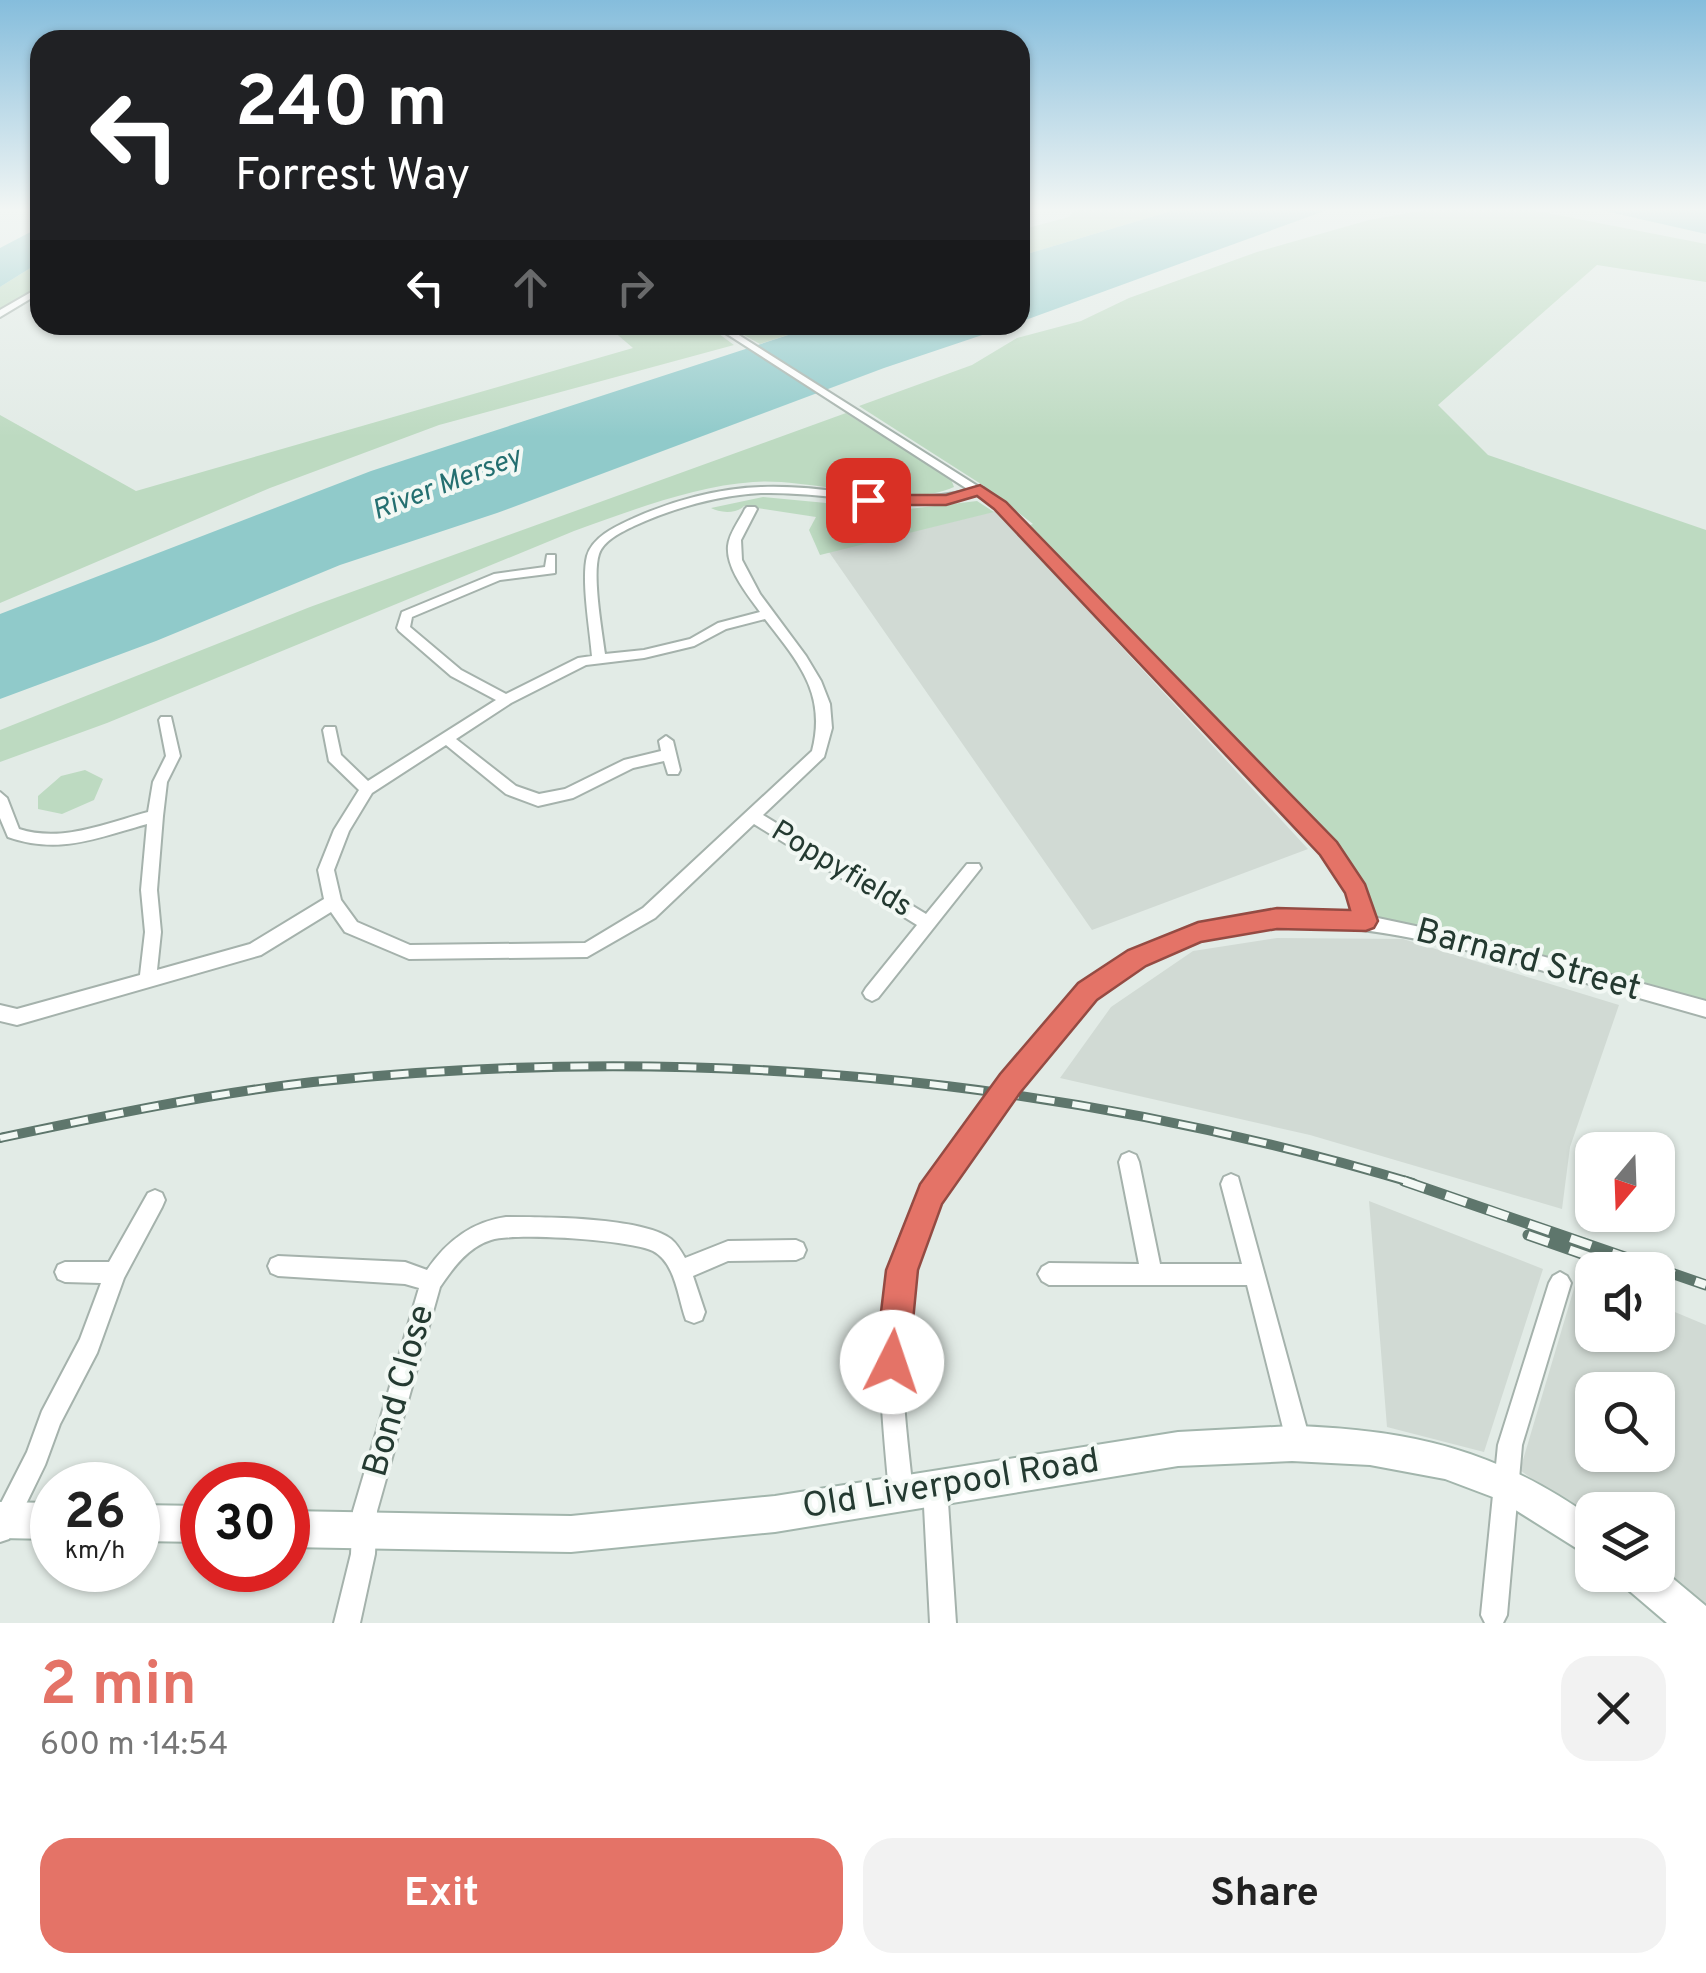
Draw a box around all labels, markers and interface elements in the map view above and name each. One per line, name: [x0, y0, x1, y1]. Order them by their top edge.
text: 240 m: [235, 62, 448, 151]
icon: left: [70, 70, 200, 200]
text: Forrest Way: [235, 149, 470, 206]
icon: left: [398, 260, 453, 315]
icon: ahead: [503, 260, 558, 315]
icon: right: [608, 260, 663, 315]
water label: River Mersey: [367, 439, 528, 530]
pin: [826, 458, 911, 543]
icon: arrive: [841, 473, 896, 528]
street label: Poppyfields: [764, 814, 918, 926]
street label: Barnard Street: [1411, 910, 1645, 1012]
north arrow: [1575, 1132, 1675, 1232]
map controls: [1575, 1132, 1675, 1592]
button: sound: [1575, 1252, 1675, 1352]
street label: Bond Close: [355, 1300, 445, 1482]
position arrow: [840, 1310, 944, 1414]
button: search: [1575, 1372, 1675, 1472]
street label: Old Liverpool Road: [799, 1440, 1103, 1530]
speed limit sign: 30: [180, 1462, 310, 1592]
text: 26: [64, 1483, 126, 1546]
button: layers: [1575, 1492, 1675, 1592]
text: km/h: [65, 1536, 125, 1568]
text: 2 min: [40, 1650, 197, 1726]
button: close: [1561, 1656, 1666, 1761]
text: 600 m · 14:54: [40, 1726, 228, 1766]
button: Exit: [40, 1838, 843, 1953]
button: Share: [863, 1838, 1666, 1953]

